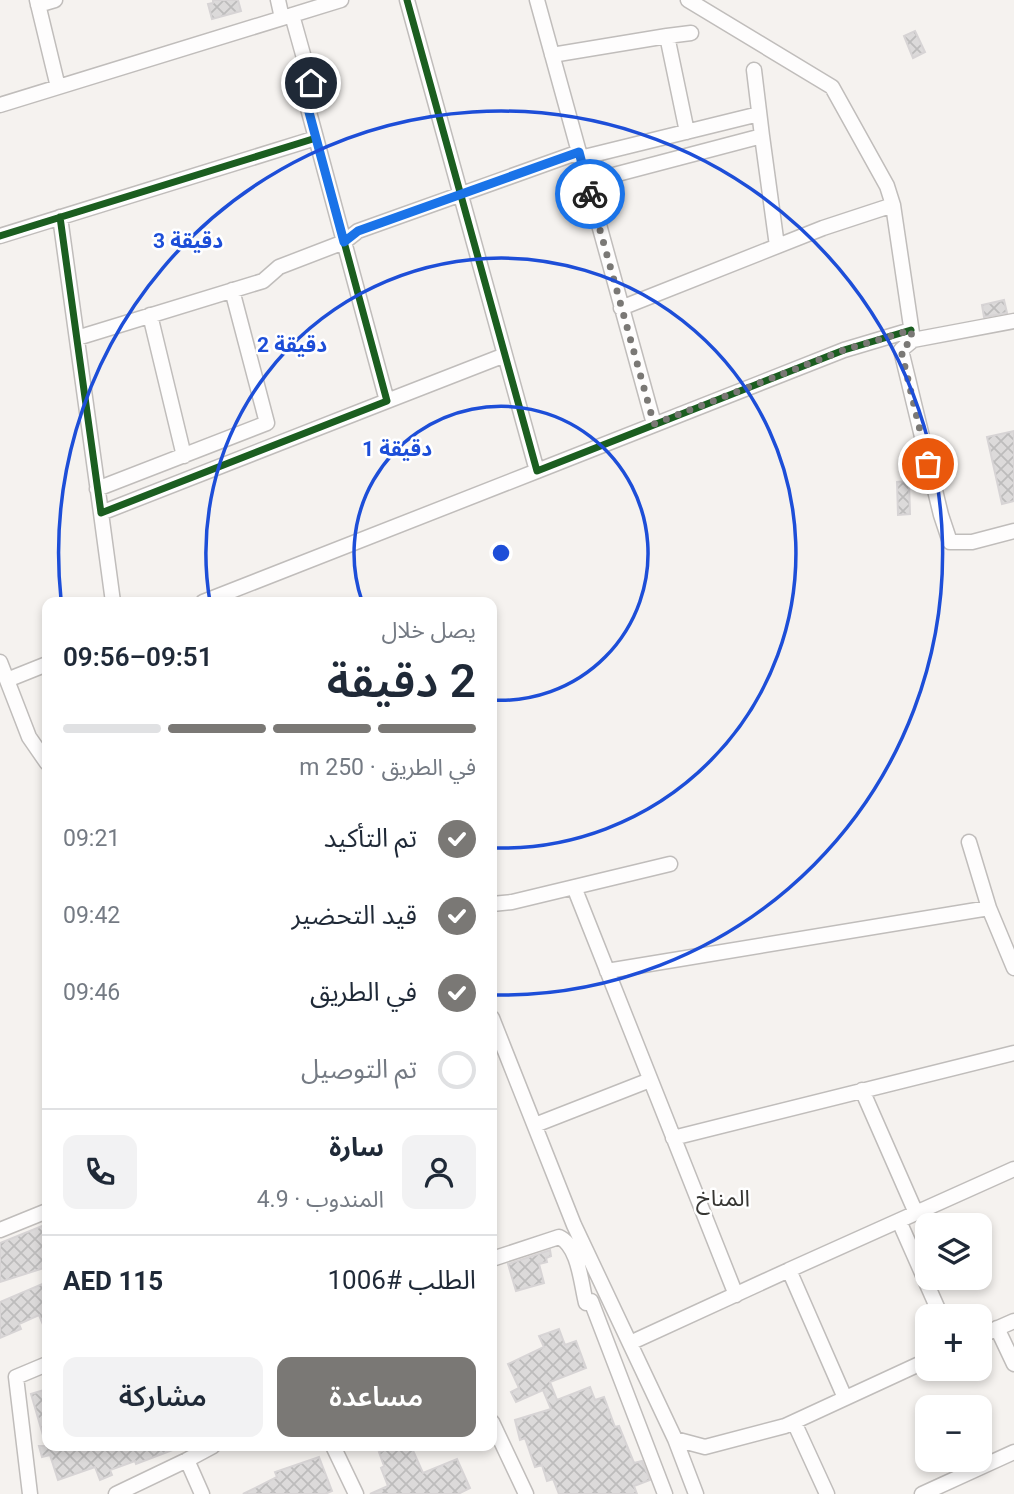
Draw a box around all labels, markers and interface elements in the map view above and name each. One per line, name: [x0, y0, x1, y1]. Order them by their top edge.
pin: [281, 53, 341, 113]
icon: home: [292, 64, 330, 102]
courier: [555, 159, 625, 229]
icon: bike: [571, 175, 609, 213]
text: 3 دقيقة: [153, 229, 223, 253]
text: 2 دقيقة: [257, 333, 327, 357]
pin: [898, 434, 958, 494]
text: 1 دقيقة: [362, 437, 432, 461]
icon: bag: [909, 445, 947, 483]
centre of rings: [489, 541, 513, 565]
text: يصل خلال: [381, 617, 476, 644]
text: 09:51–09:56: [63, 642, 213, 672]
text: 2 دقيقة: [327, 654, 476, 708]
text: في الطريق · 250 m: [299, 754, 476, 781]
icon: check: [438, 820, 476, 858]
text: تم التأكيد: [324, 823, 417, 853]
text: 09:21: [63, 825, 120, 852]
icon: check: [438, 897, 476, 935]
text: قيد التحضير: [292, 900, 417, 930]
text: 09:42: [63, 902, 120, 929]
icon: check: [438, 974, 476, 1012]
text: في الطريق: [310, 977, 417, 1007]
text: 09:46: [63, 979, 120, 1006]
text: تم التوصيل: [301, 1054, 417, 1084]
text: سارة: [329, 1132, 384, 1162]
button: phone: [63, 1135, 137, 1209]
button: person: [402, 1135, 476, 1209]
district label: المناخ: [696, 1185, 750, 1215]
text: المندوب · 4.9: [257, 1186, 384, 1213]
map controls: [915, 1213, 992, 1472]
button: layers: [915, 1213, 992, 1290]
text: الطلب #1006: [327, 1265, 476, 1295]
text: AED 115: [63, 1266, 163, 1296]
button: +: [915, 1304, 992, 1381]
button: مشاركة: [63, 1357, 263, 1437]
button: مساعدة: [277, 1357, 476, 1437]
button: −: [915, 1395, 992, 1472]

